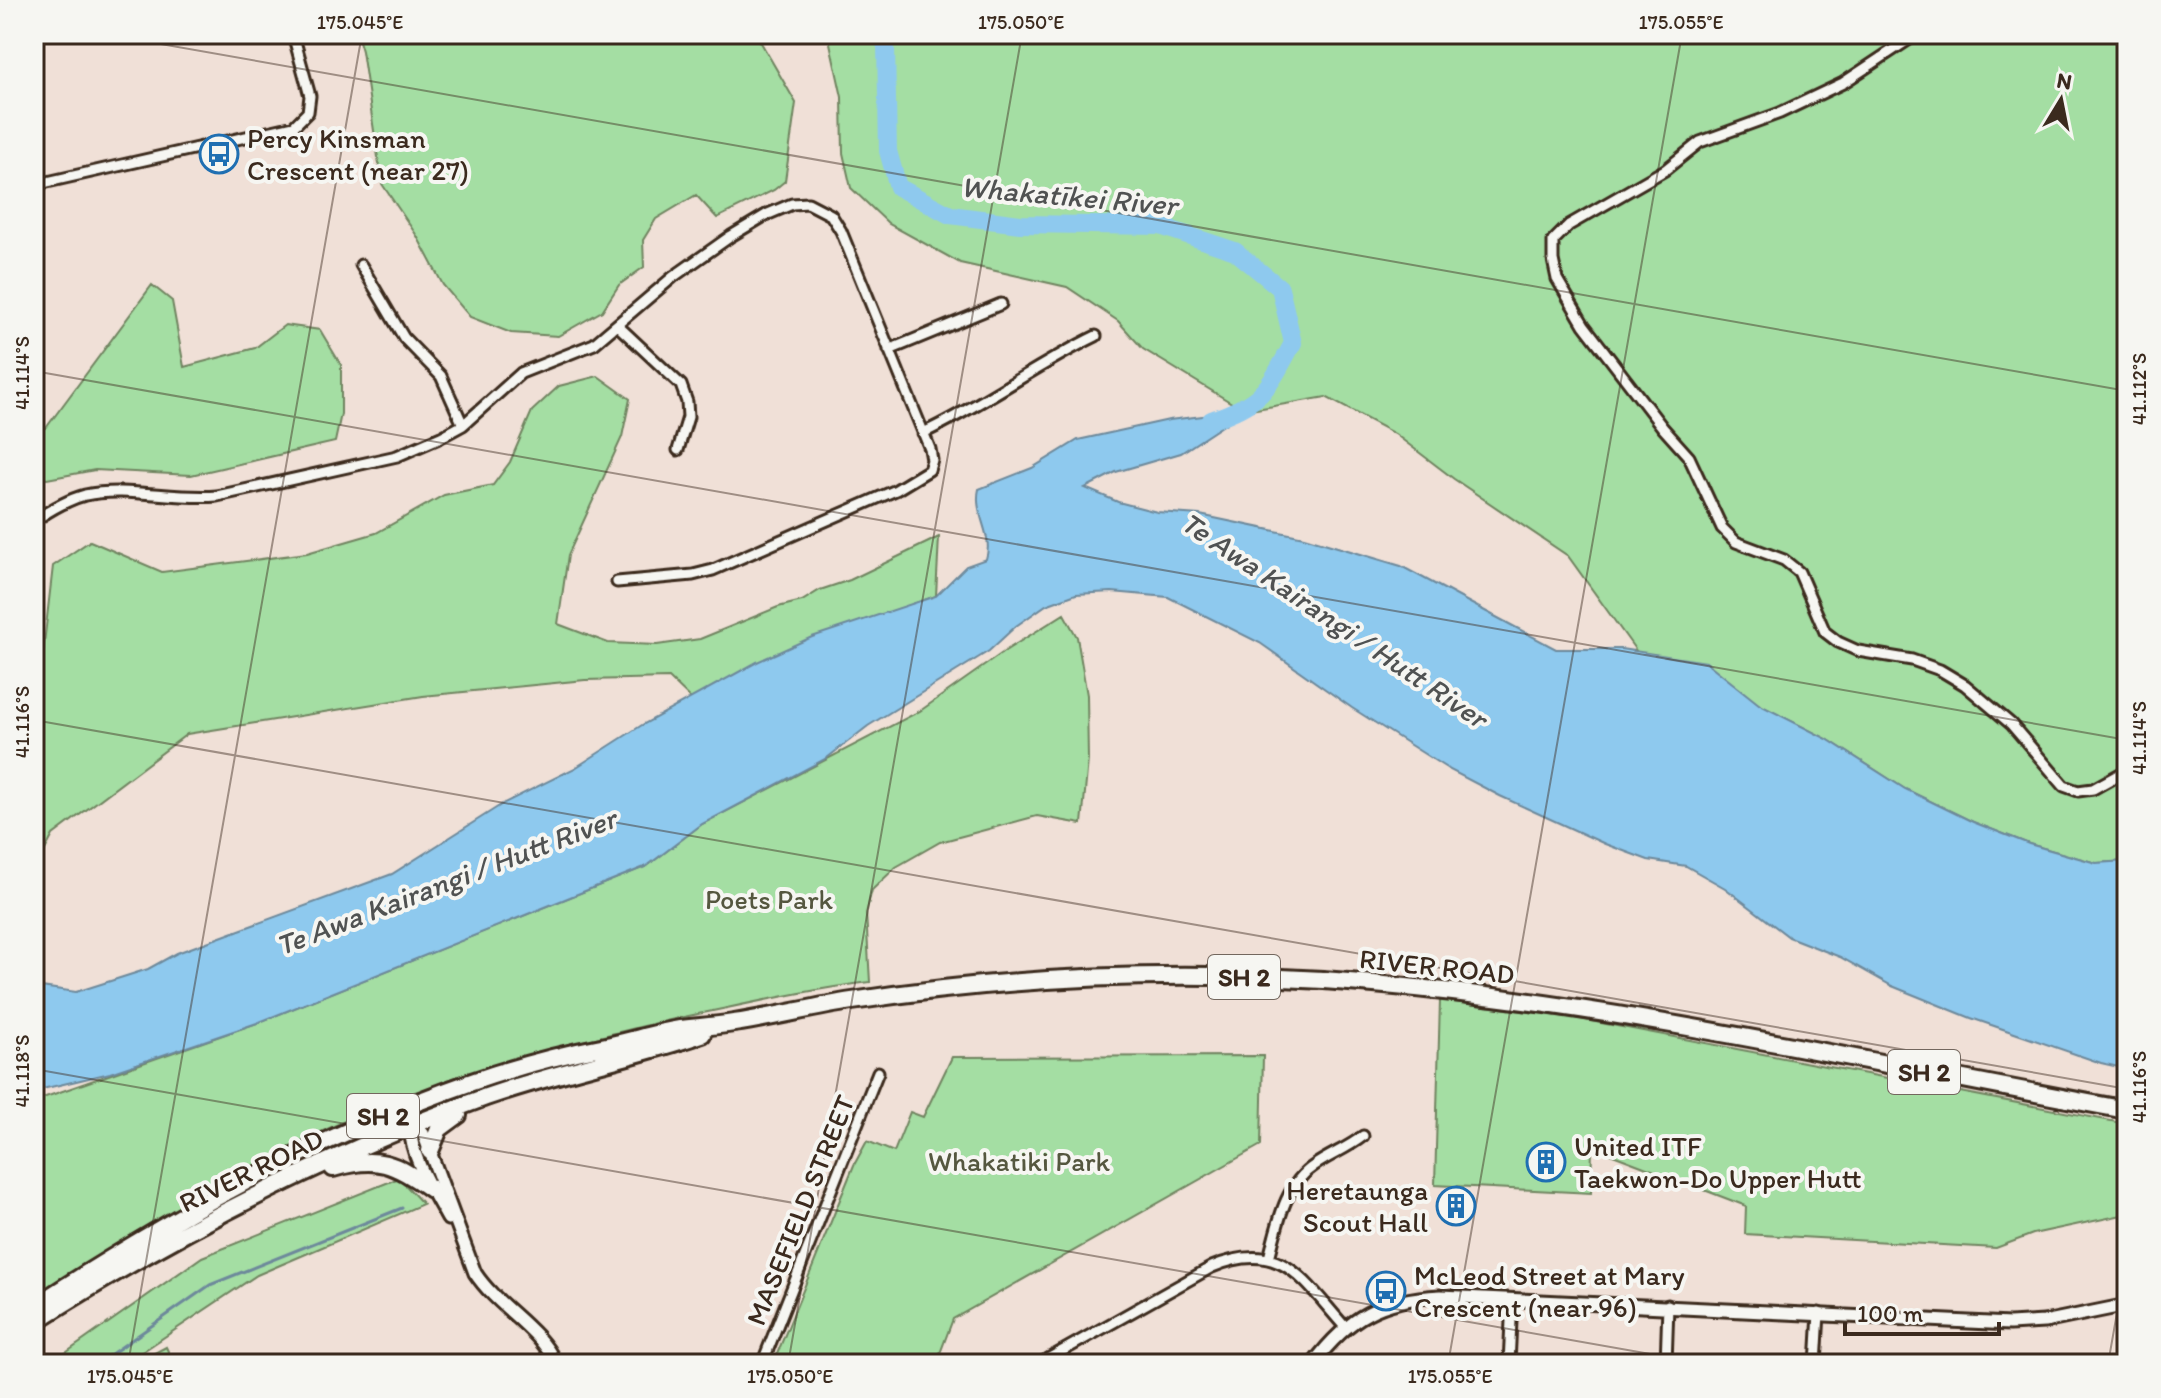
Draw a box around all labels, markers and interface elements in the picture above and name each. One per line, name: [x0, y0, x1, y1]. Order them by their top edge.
text: 175.045°E: [317, 10, 403, 34]
text: 175.050°E: [978, 10, 1064, 34]
text: 175.055°E: [1639, 10, 1723, 34]
north arrow: [2021, 60, 2101, 140]
text: N: [2055, 66, 2074, 95]
place label: Percy Kinsman Crescent (near 27): [247, 121, 469, 187]
bus stop icon: Percy Kinsman Crescent (near 27): [198, 133, 240, 175]
water label: Whakatīkei River: [959, 168, 1182, 224]
text: 41.114°S: [10, 336, 34, 410]
text: 41.112°S: [2127, 353, 2151, 425]
water label: Te Awa Kairangi / Hutt River: [1174, 503, 1498, 738]
text: 41.116°S: [10, 686, 34, 758]
text: 41.114°S: [2127, 701, 2151, 775]
water label: Te Awa Kairangi / Hutt River: [270, 798, 625, 964]
park label: Poets Park: [705, 882, 834, 916]
street label: RIVER ROAD: [1358, 941, 1516, 991]
road number: SH 2: [1208, 955, 1280, 999]
text: 41.118°S: [10, 1035, 34, 1107]
road number: SH 2: [1888, 1050, 1960, 1094]
text: 41.116°S: [2127, 1051, 2151, 1123]
street label: MASEFIELD STREET: [738, 1090, 862, 1330]
road number: SH 2: [347, 1094, 419, 1138]
street label: RIVER ROAD: [174, 1121, 328, 1219]
place label: United ITF Taekwon-Do Upper Hutt: [1574, 1129, 1862, 1195]
building icon: United ITF Taekwon-Do Upper Hutt: [1525, 1141, 1567, 1183]
park label: Whakatiki Park: [928, 1144, 1111, 1178]
place label: Heretaunga Scout Hall: [1286, 1173, 1428, 1239]
building icon: Heretaunga Scout Hall: [1435, 1185, 1477, 1227]
place label: McLeod Street at Mary Crescent (near 96): [1414, 1258, 1685, 1324]
bus stop icon: McLeod Street at Mary Crescent (near 96): [1365, 1270, 1407, 1312]
scale bar: [1845, 1286, 1999, 1336]
text: 100 m: [1857, 1299, 1923, 1328]
text: 175.045°E: [87, 1364, 173, 1388]
text: 175.050°E: [747, 1364, 833, 1388]
text: 175.055°E: [1408, 1364, 1492, 1388]

